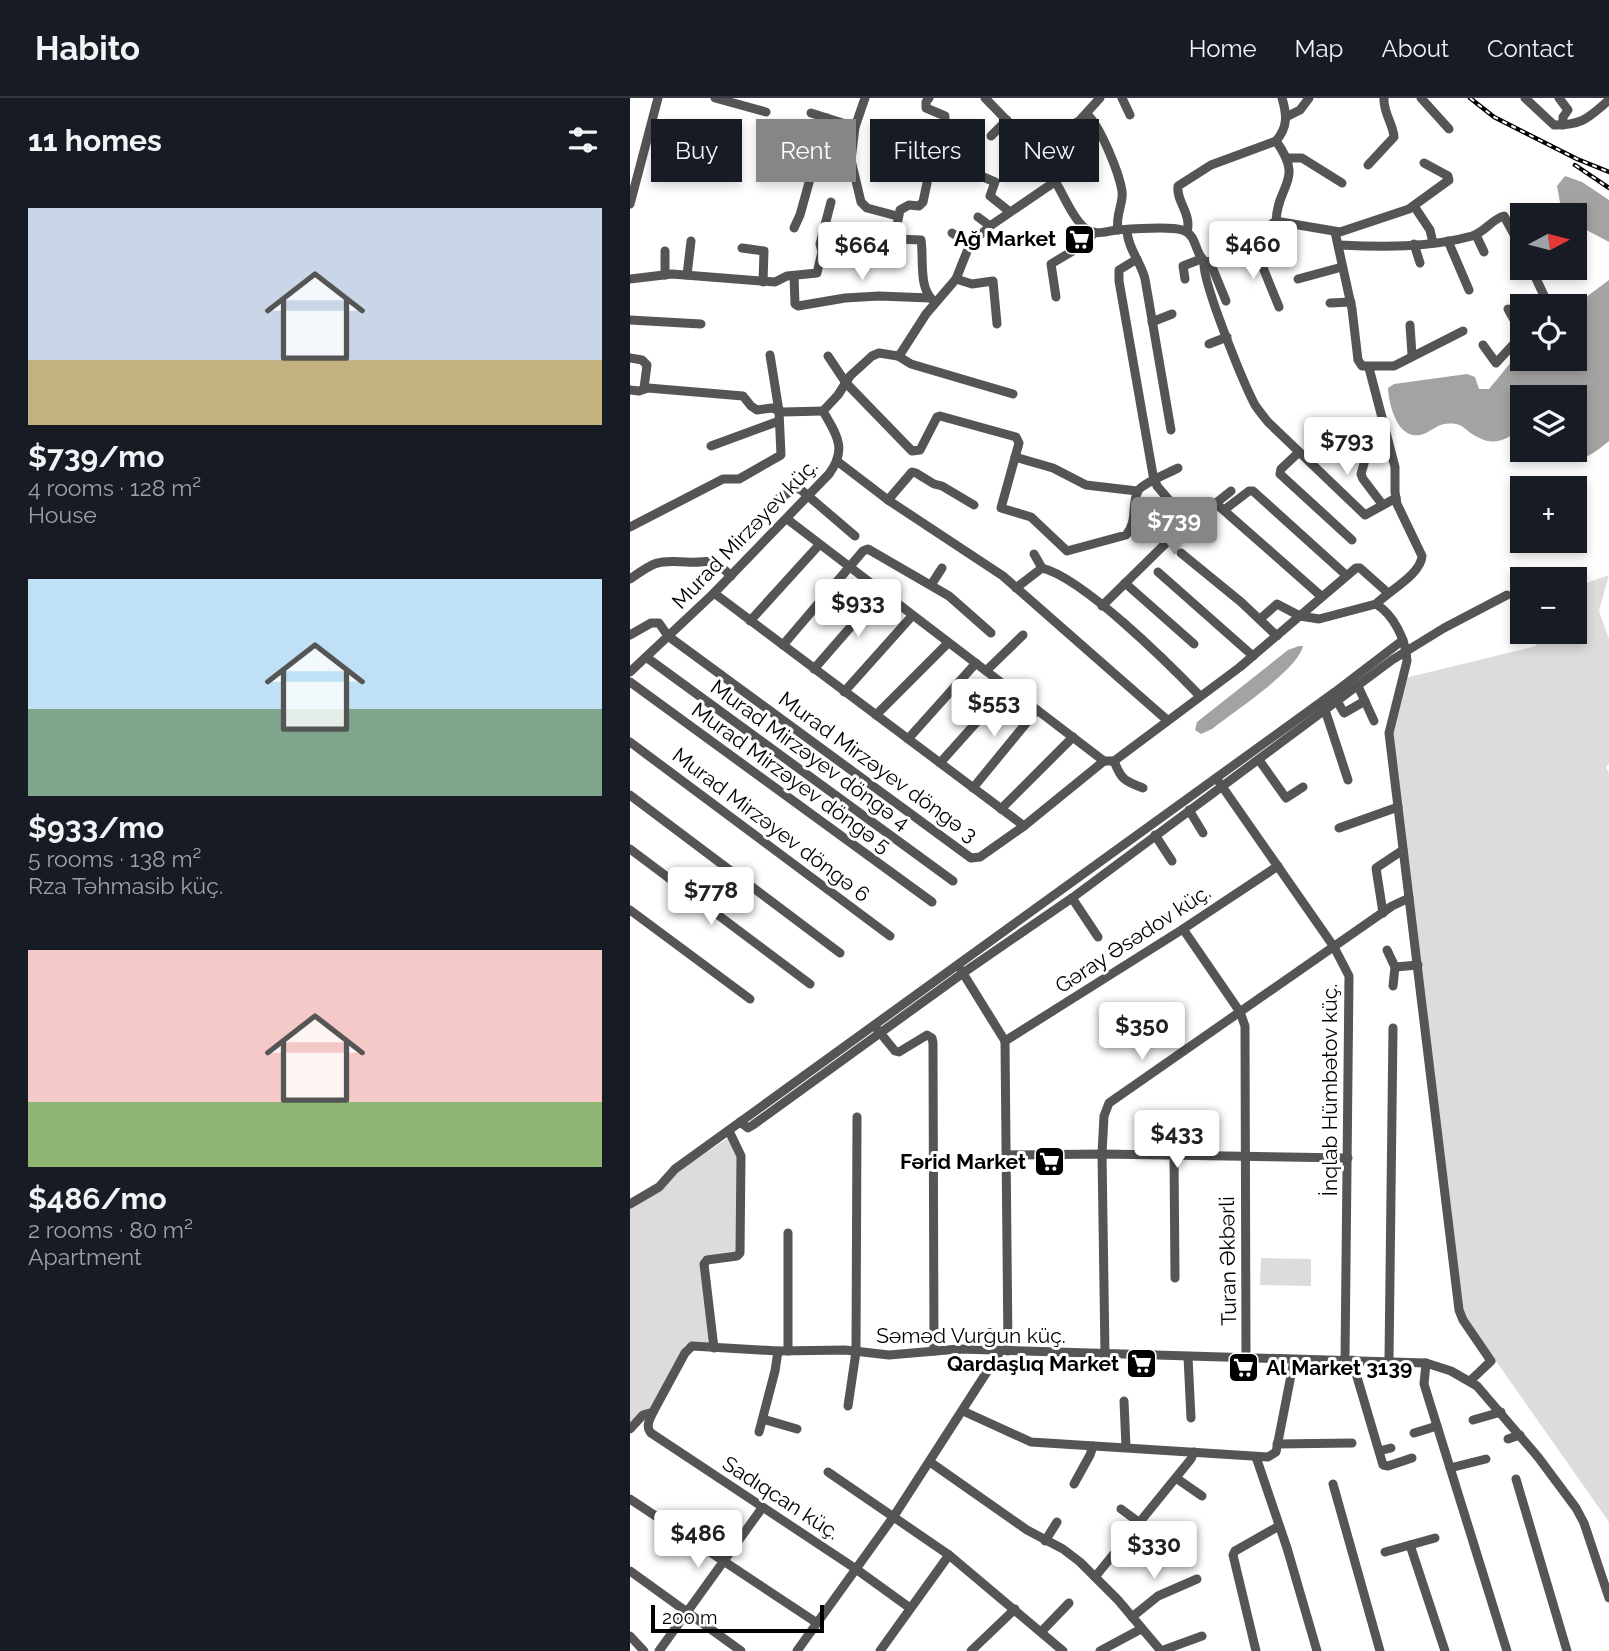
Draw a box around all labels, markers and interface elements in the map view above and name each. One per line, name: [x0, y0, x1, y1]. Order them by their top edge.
text: Habito: [35, 29, 140, 68]
text: Home: [1189, 34, 1257, 63]
text: Map: [1295, 34, 1343, 63]
text: About: [1381, 34, 1449, 63]
text: Contact: [1487, 34, 1574, 63]
chip: Buy: [651, 119, 742, 182]
chip: Rent: [756, 119, 856, 182]
chip: Filters: [870, 119, 985, 182]
chip: New: [999, 119, 1099, 182]
icon: filters: [564, 121, 602, 159]
text: 11 homes: [28, 123, 162, 158]
north arrow: [1510, 203, 1587, 280]
map controls: [1510, 203, 1587, 644]
pin: $664: [821, 222, 903, 282]
supermarket icon: Ağ Market: [1062, 222, 1096, 256]
pin: $460: [1212, 222, 1294, 281]
place label: Ağ Market: [954, 226, 1056, 251]
text: $460: [1225, 230, 1281, 257]
text: $664: [834, 231, 890, 258]
icon: home: [252, 253, 378, 379]
button: locate: [1510, 294, 1587, 371]
button: layers: [1510, 385, 1587, 462]
pin: $793: [1306, 418, 1388, 477]
text: $793: [1320, 426, 1374, 453]
text: $739/mo: [28, 439, 164, 474]
street label: Murad Mirzəyev küç.: [667, 454, 823, 614]
text: 4 rooms · 128 m²: [28, 474, 201, 501]
button: +: [1510, 476, 1587, 553]
pin: $739: [1133, 498, 1215, 557]
text: House: [28, 501, 97, 528]
text: $739: [1147, 506, 1201, 533]
button: −: [1510, 567, 1587, 644]
pin: $933: [817, 580, 899, 639]
text: $933: [831, 588, 885, 615]
icon: home: [252, 624, 378, 750]
street label: Murad Mirzəyev döngə 4: [706, 674, 915, 835]
pin: $553: [953, 680, 1035, 739]
street label: Murad Mirzəyev döngə 3: [774, 686, 982, 847]
text: $553: [968, 688, 1020, 715]
street label: Murad Mirzəyev döngə 5: [687, 697, 896, 858]
street label: Murad Mirzəyev döngə 6: [668, 742, 875, 907]
text: $933/mo: [28, 810, 164, 845]
text: 5 rooms · 138 m²: [28, 845, 202, 872]
pin: $778: [670, 868, 752, 927]
text: Rza Təhmasib küç.: [28, 872, 223, 899]
text: $778: [684, 876, 738, 903]
street label: Gəray Əsədov küç.: [1050, 879, 1215, 998]
street label: İnqlab Hümbətov küç.: [1317, 984, 1342, 1196]
icon: home: [252, 995, 378, 1121]
pin: $350: [1101, 1002, 1183, 1062]
text: $350: [1115, 1011, 1169, 1038]
pin: $433: [1136, 1110, 1218, 1170]
text: $433: [1150, 1119, 1204, 1146]
supermarket icon: Fərid Market: [1032, 1145, 1066, 1179]
place label: Fərid Market: [900, 1149, 1026, 1174]
text: $486/mo: [28, 1181, 167, 1216]
street label: Turan Əkbərli: [1214, 1196, 1241, 1326]
text: 2 rooms · 80 m²: [28, 1216, 193, 1243]
text: Apartment: [28, 1243, 142, 1270]
street label: Səməd Vurğun küç.: [876, 1323, 1066, 1348]
supermarket icon: Qardaşlıq Market: [1125, 1347, 1159, 1381]
place label: Qardaşlıq Market: [947, 1351, 1119, 1376]
supermarket icon: Al Market 3139: [1226, 1351, 1260, 1385]
place label: Al Market 3139: [1266, 1355, 1412, 1380]
street label: Sadıqcan küç.: [718, 1450, 844, 1545]
pin: $486: [657, 1510, 739, 1570]
text: $486: [670, 1519, 726, 1546]
pin: $330: [1113, 1522, 1195, 1581]
text: $330: [1127, 1530, 1181, 1557]
scale bar: [651, 1602, 824, 1634]
text: 200 m: [662, 1606, 717, 1628]

